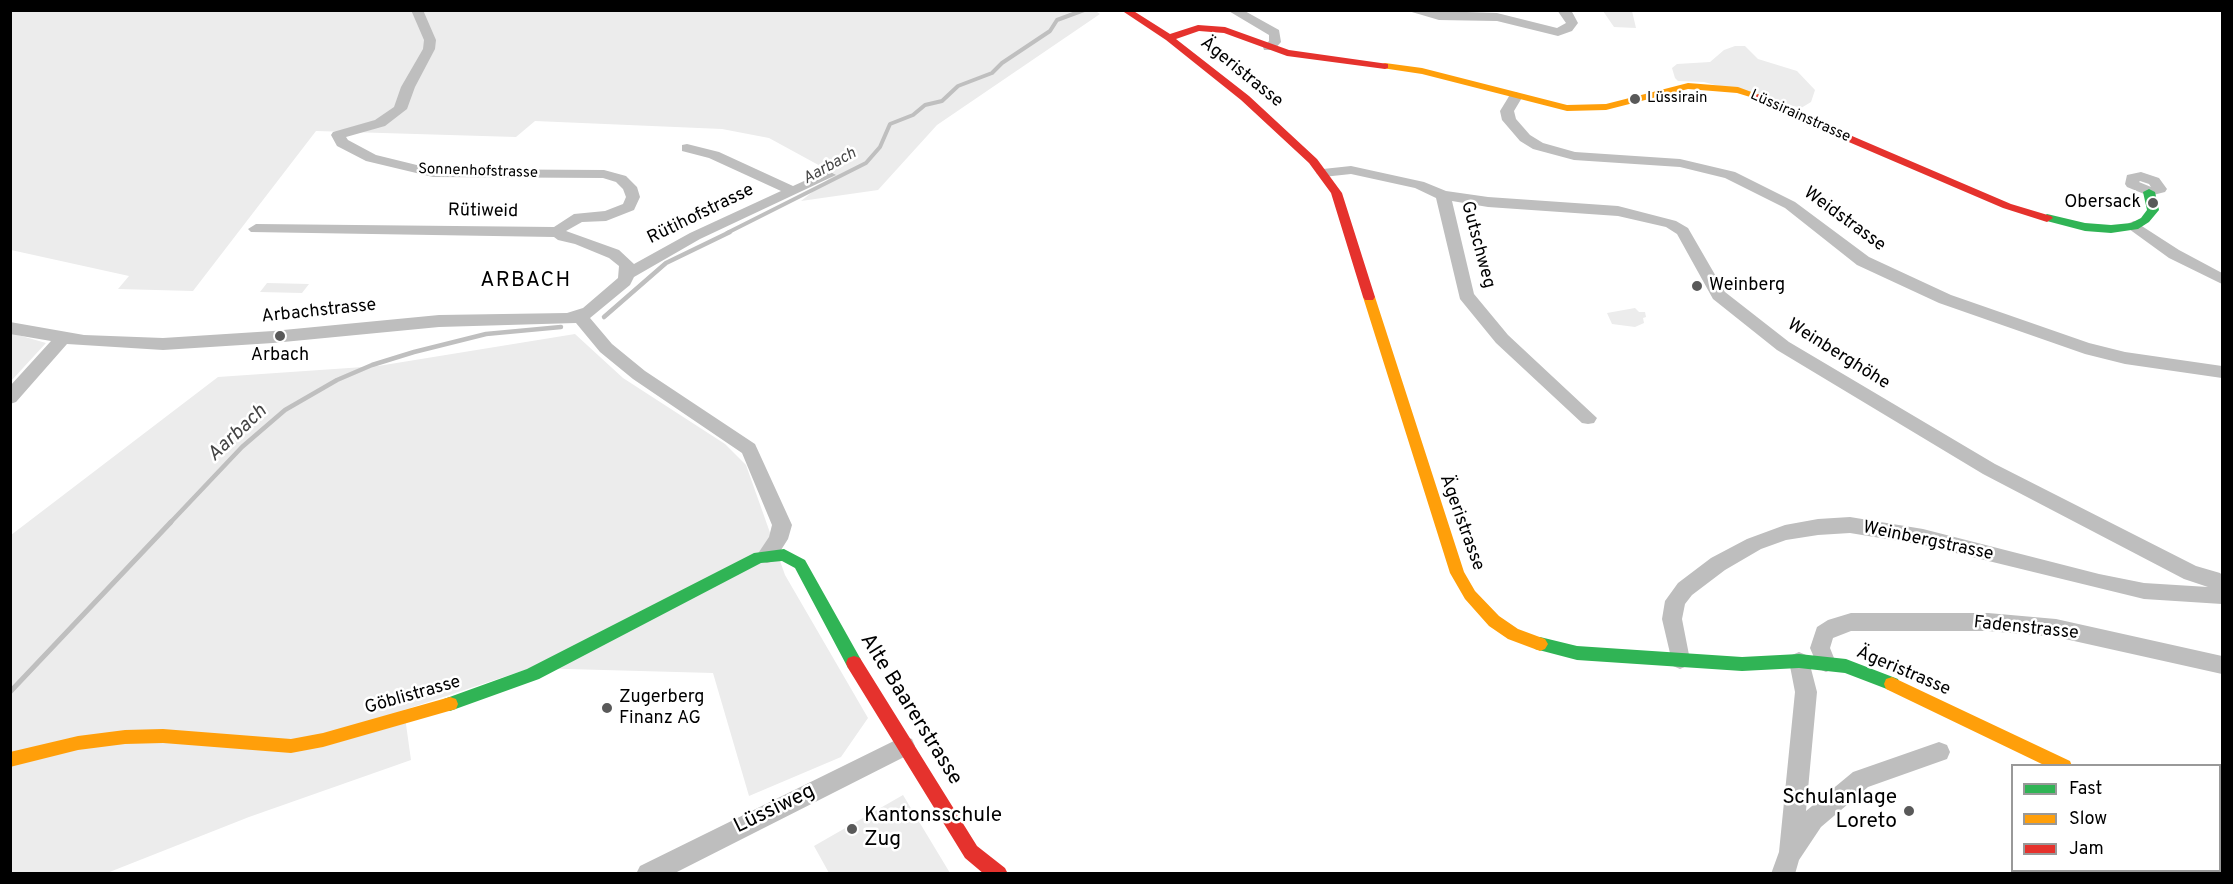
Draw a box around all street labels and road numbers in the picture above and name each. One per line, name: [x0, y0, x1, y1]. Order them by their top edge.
street label: Ägeristrasse: [1195, 33, 1287, 113]
street label: Lüssirainstrasse: [1747, 87, 1853, 147]
street label: Sonnenhofstrasse: [418, 161, 538, 183]
street label: Rütihofstrasse: [644, 180, 758, 250]
street label: Weidstrasse: [1799, 183, 1889, 257]
street label: Gutschweg: [1455, 199, 1499, 291]
street label: Rütiweid: [448, 201, 518, 223]
street label: Arbachstrasse: [261, 295, 377, 329]
street label: Weinberghöhe: [1783, 315, 1893, 395]
street label: Ägeristrasse: [1434, 472, 1488, 574]
street label: Weinbergstrasse: [1861, 518, 1995, 566]
street label: Fadenstrasse: [1972, 613, 2080, 645]
street label: Alte Baarerstrasse: [853, 630, 967, 790]
street label: Ägeristrasse: [1853, 642, 1953, 702]
street label: Göblistrasse: [363, 672, 463, 720]
street label: Lüssiweg: [730, 780, 820, 840]

